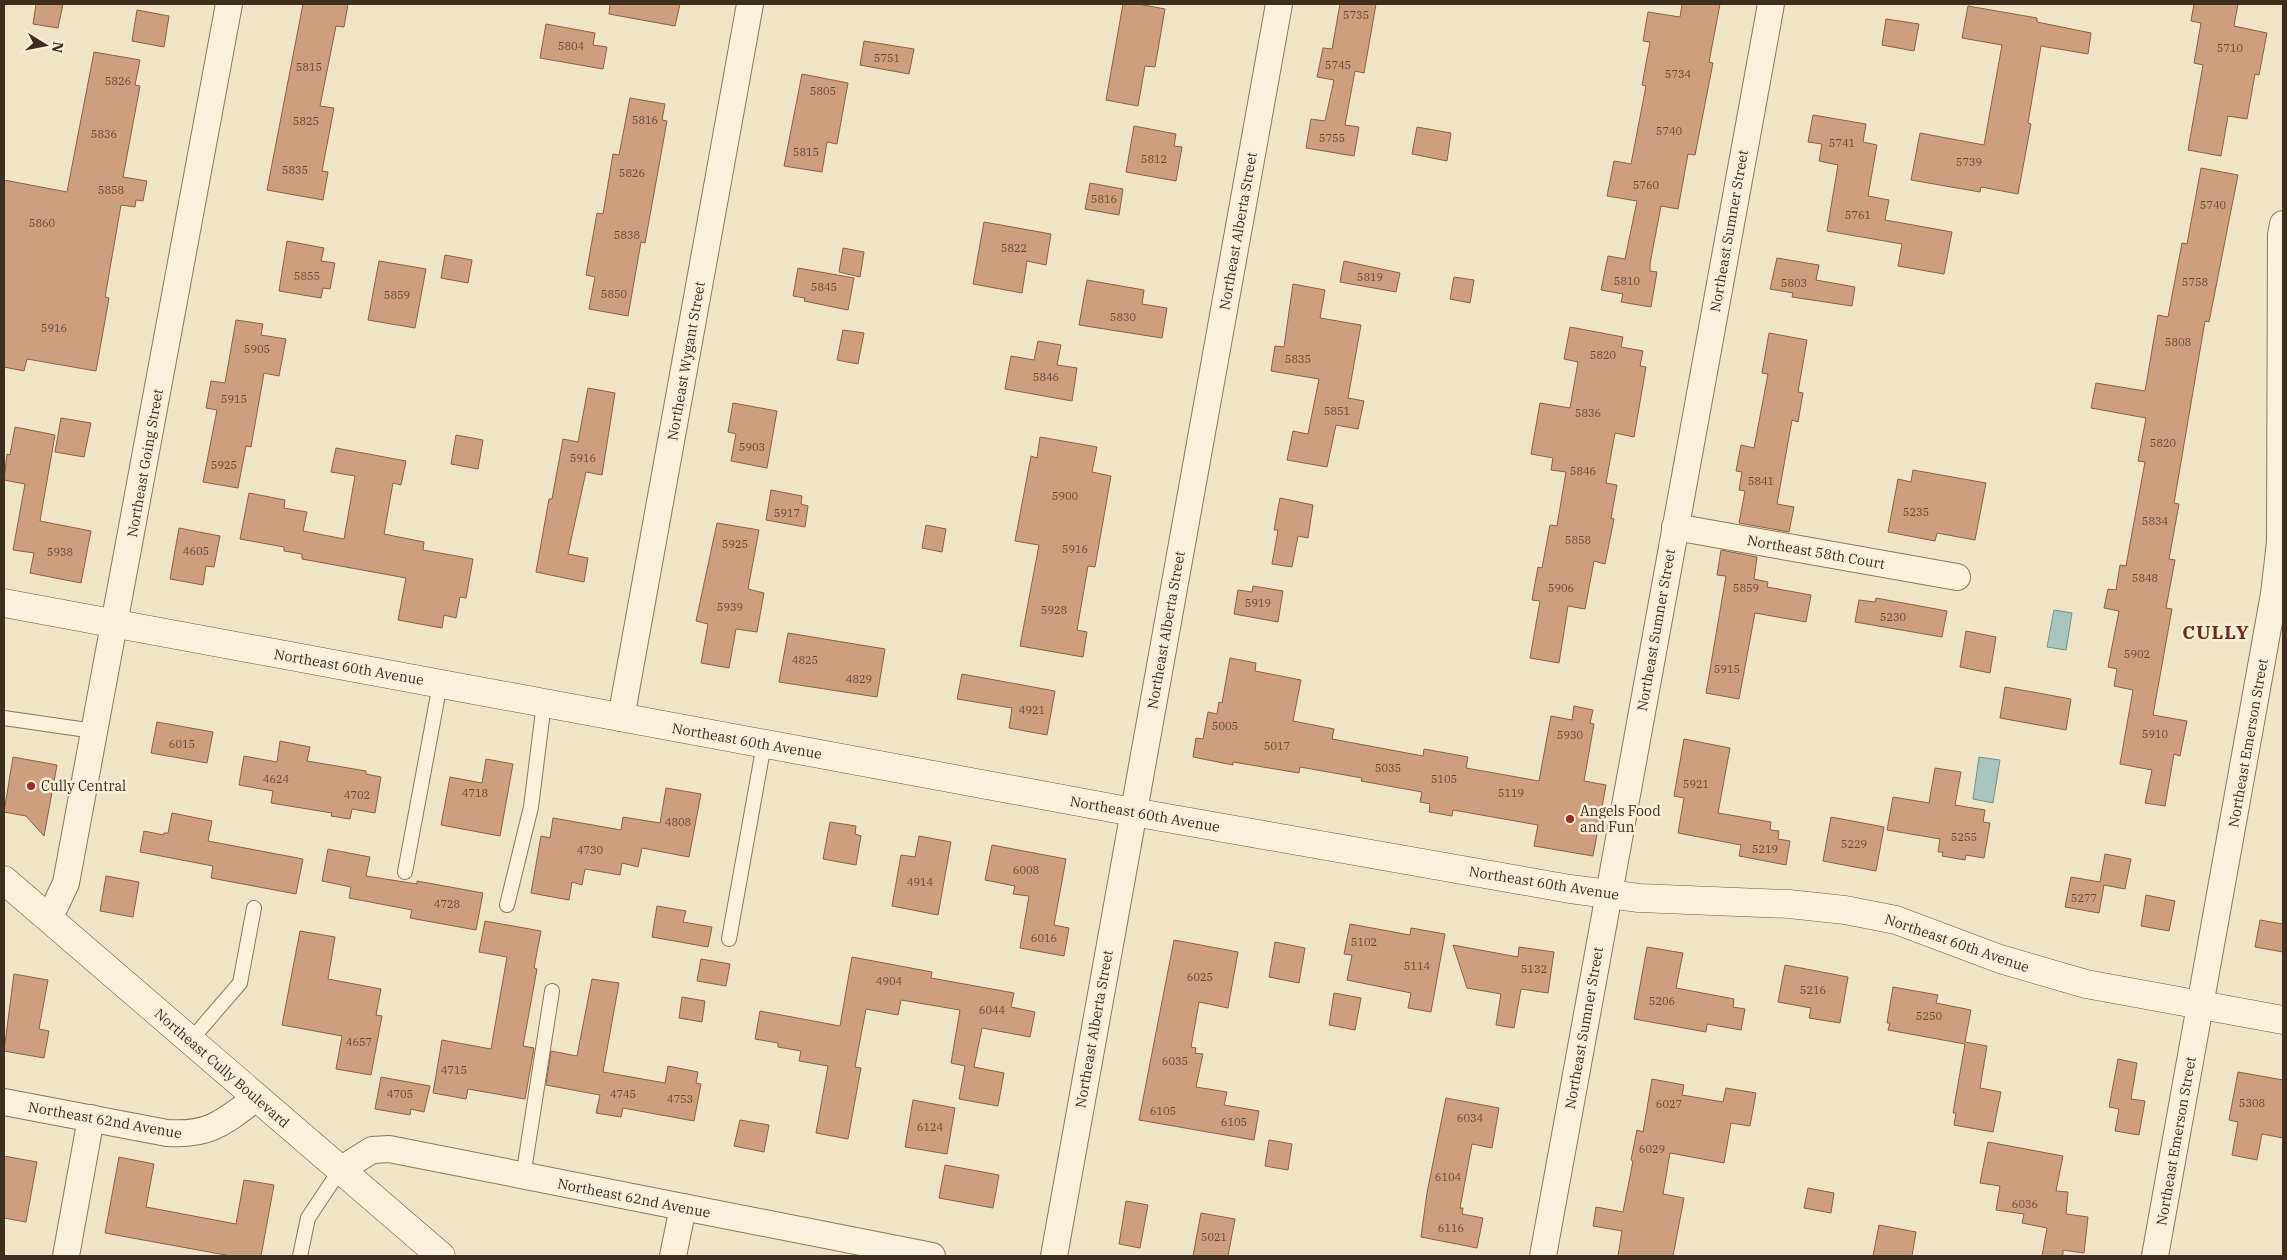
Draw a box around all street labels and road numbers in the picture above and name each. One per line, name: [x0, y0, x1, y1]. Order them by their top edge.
street label: Northeast Sumner Street: [1706, 148, 1752, 314]
street label: Northeast Alberta Street: [1215, 151, 1261, 311]
street label: Northeast Wygant Street: [663, 280, 709, 442]
street label: Northeast Going Street: [123, 387, 167, 539]
street label: Northeast 58th Court: [1746, 531, 1886, 573]
street label: Northeast Sumner Street: [1633, 547, 1679, 713]
street label: Northeast Alberta Street: [1143, 550, 1189, 710]
street label: Northeast 60th Avenue: [273, 645, 425, 689]
street label: Northeast Emerson Street: [2224, 657, 2272, 829]
street label: Northeast 60th Avenue: [671, 719, 823, 763]
street label: Northeast 60th Avenue: [1069, 792, 1221, 836]
street label: Northeast 60th Avenue: [1468, 862, 1620, 904]
street label: Northeast 60th Avenue: [1882, 910, 2032, 976]
street label: Northeast Sumner Street: [1561, 945, 1607, 1111]
street label: Northeast Alberta Street: [1071, 949, 1117, 1109]
street label: Northeast Cully Boulevard: [151, 1004, 294, 1132]
street label: Northeast Emerson Street: [2152, 1055, 2200, 1227]
street label: Northeast 62nd Avenue: [27, 1098, 183, 1142]
street label: Northeast 62nd Avenue: [556, 1174, 712, 1222]

